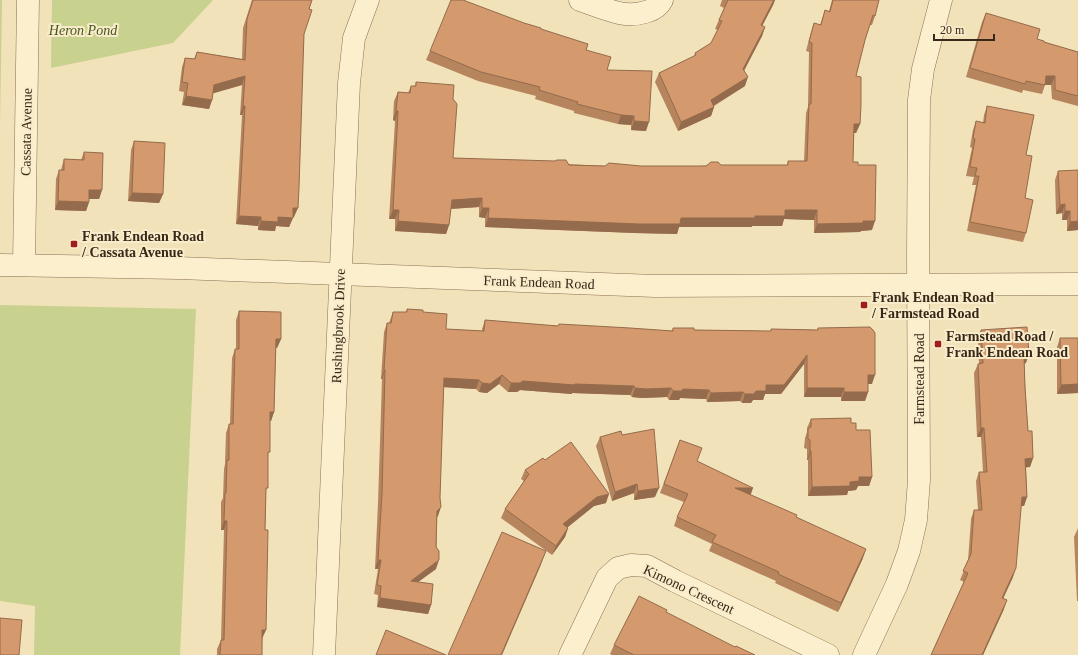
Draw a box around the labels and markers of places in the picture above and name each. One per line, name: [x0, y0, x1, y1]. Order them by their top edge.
place label: Frank Endean Road / Cassata Avenue: [81, 229, 204, 260]
marker: Frank Endean Road / Cassata Avenue: [69, 239, 79, 249]
place label: Frank Endean Road / Farmstead Road: [871, 290, 994, 321]
marker: Frank Endean Road / Farmstead Road: [859, 300, 869, 310]
place label: Farmstead Road / Frank Endean Road: [946, 329, 1068, 360]
marker: Farmstead Road / Frank Endean Road: [933, 339, 943, 349]

